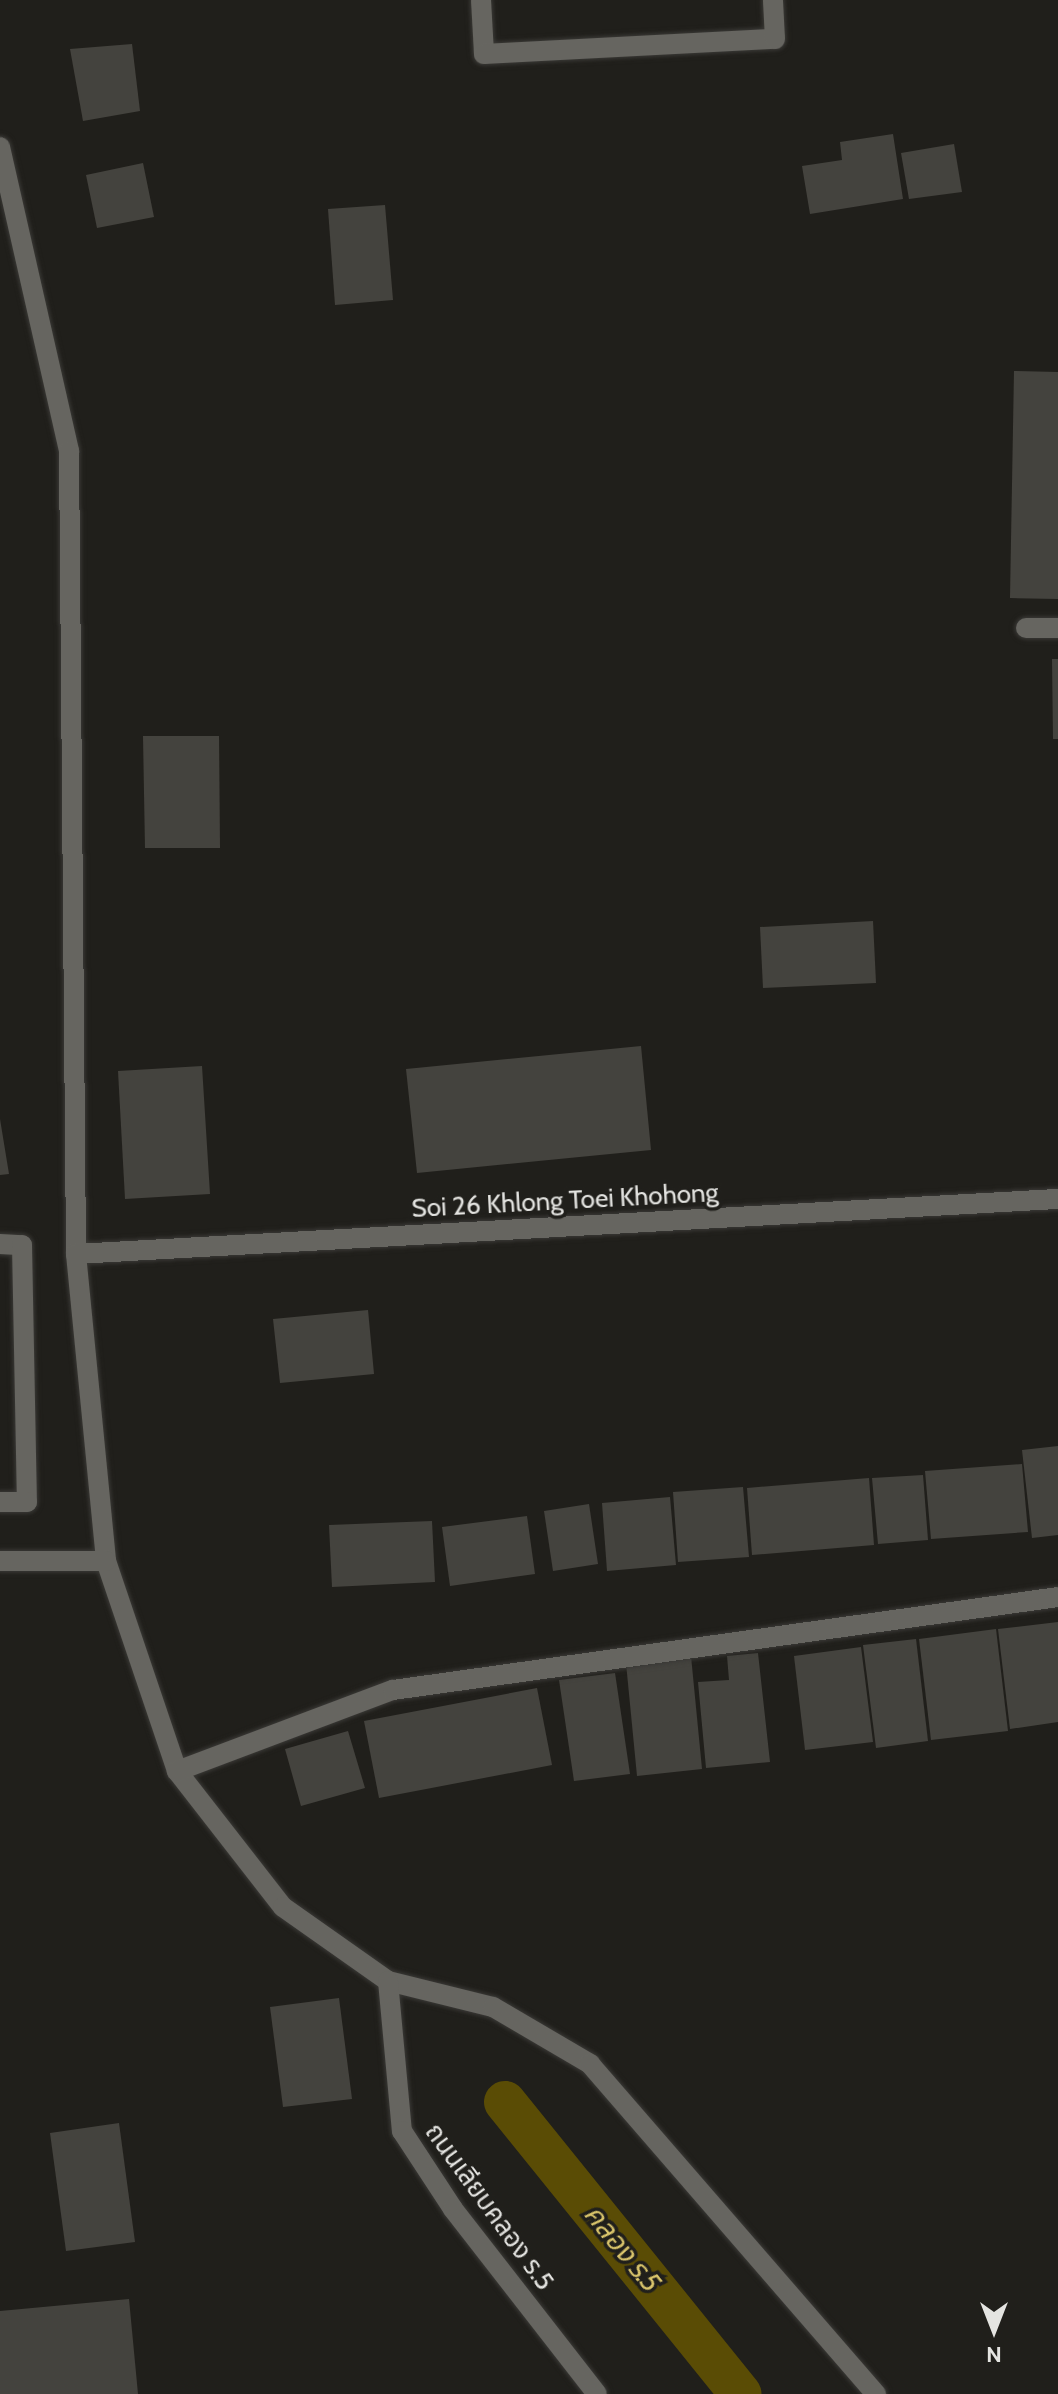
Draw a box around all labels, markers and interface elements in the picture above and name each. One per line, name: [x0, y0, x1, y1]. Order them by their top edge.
street label: Soi 26 Khlong Toei Khohong: [411, 1177, 719, 1225]
street label: ถนนเลียบคลอง ร.5: [418, 2117, 560, 2297]
water label: คลอง ร.5: [577, 2197, 669, 2299]
north arrow: [954, 2290, 1034, 2370]
text: N: [986, 2341, 1002, 2368]

